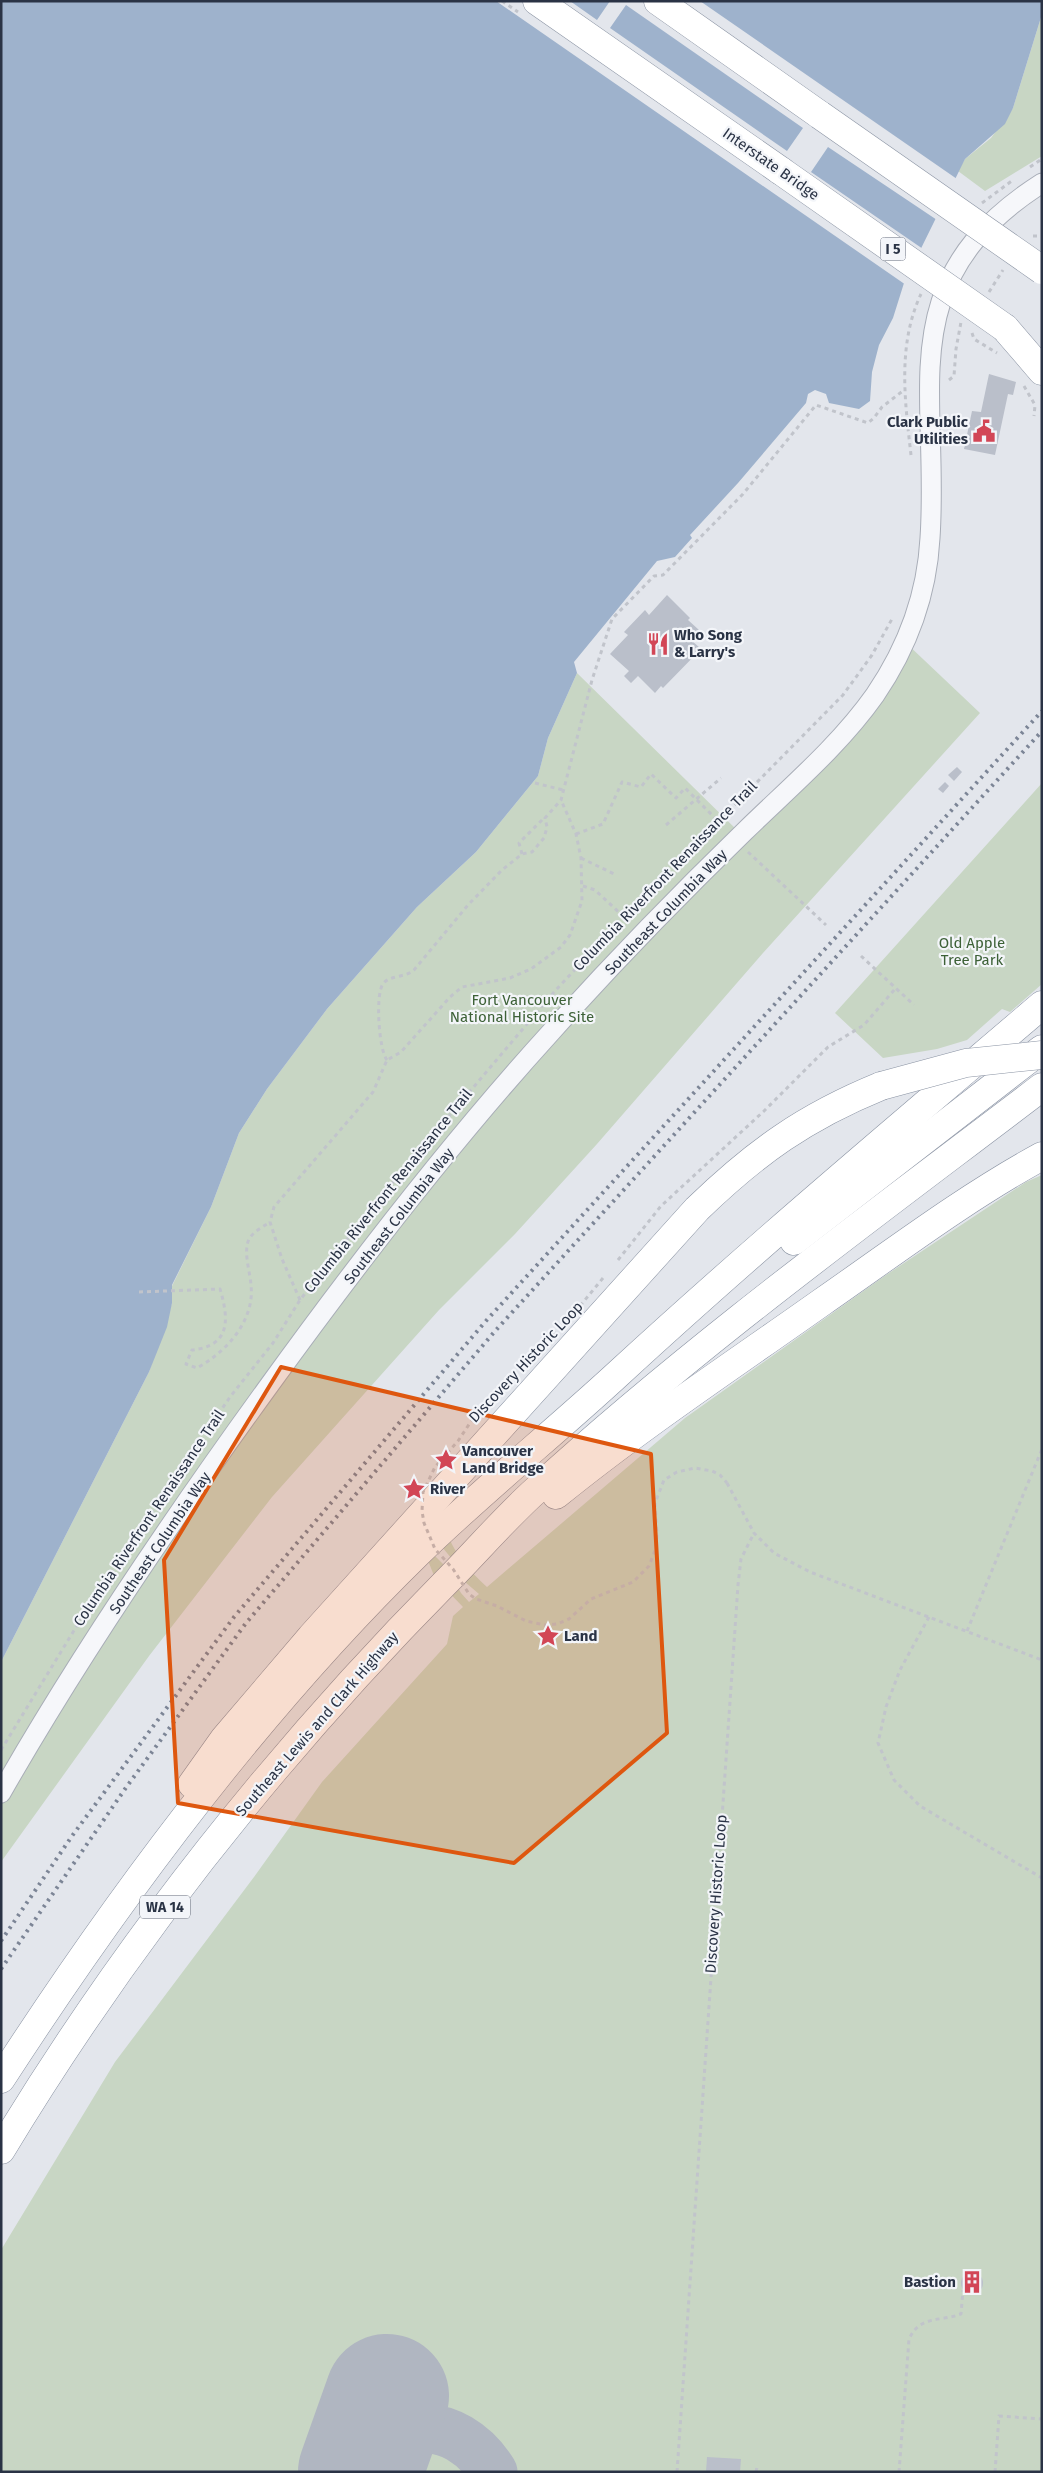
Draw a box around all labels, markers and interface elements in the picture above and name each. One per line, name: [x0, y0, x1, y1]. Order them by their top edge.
street label: Interstate Bridge: [719, 124, 823, 204]
road number: I 5: [880, 238, 906, 260]
place label: Clark Public Utilities: [887, 413, 969, 448]
public building icon: Clark Public Utilities: [971, 418, 997, 444]
place label: Who Song & Larry's: [674, 626, 743, 661]
restaurant icon: Who Song & Larry's: [645, 631, 671, 657]
street label: Columbia Riverfront Renaissance Trail: [569, 777, 761, 975]
street label: Southeast Columbia Way: [601, 845, 731, 979]
park label: Old Apple Tree Park: [939, 934, 1005, 969]
park label: Fort Vancouver National Historic Site: [450, 991, 594, 1026]
street label: Columbia Riverfront Renaissance Trail: [300, 1085, 476, 1297]
street label: Southeast Columbia Way: [340, 1144, 458, 1288]
street label: Discovery Historic Loop: [465, 1298, 587, 1426]
street label: Columbia Riverfront Renaissance Trail: [70, 1406, 229, 1630]
place label: Vancouver Land Bridge: [461, 1442, 544, 1477]
place icon: Vancouver Land Bridge: [433, 1447, 459, 1473]
street label: Southeast Columbia Way: [106, 1468, 215, 1618]
place icon: River: [401, 1476, 427, 1502]
place label: River: [430, 1480, 466, 1498]
place icon: Land: [535, 1623, 561, 1649]
place label: Land: [564, 1627, 597, 1645]
street label: Southeast Lewis and Clark Highway: [232, 1628, 402, 1820]
street label: Discovery Historic Loop: [701, 1814, 731, 1974]
road number: WA 14: [140, 1895, 190, 1918]
building icon: Bastion: [959, 2269, 985, 2295]
place label: Bastion: [904, 2273, 956, 2291]

